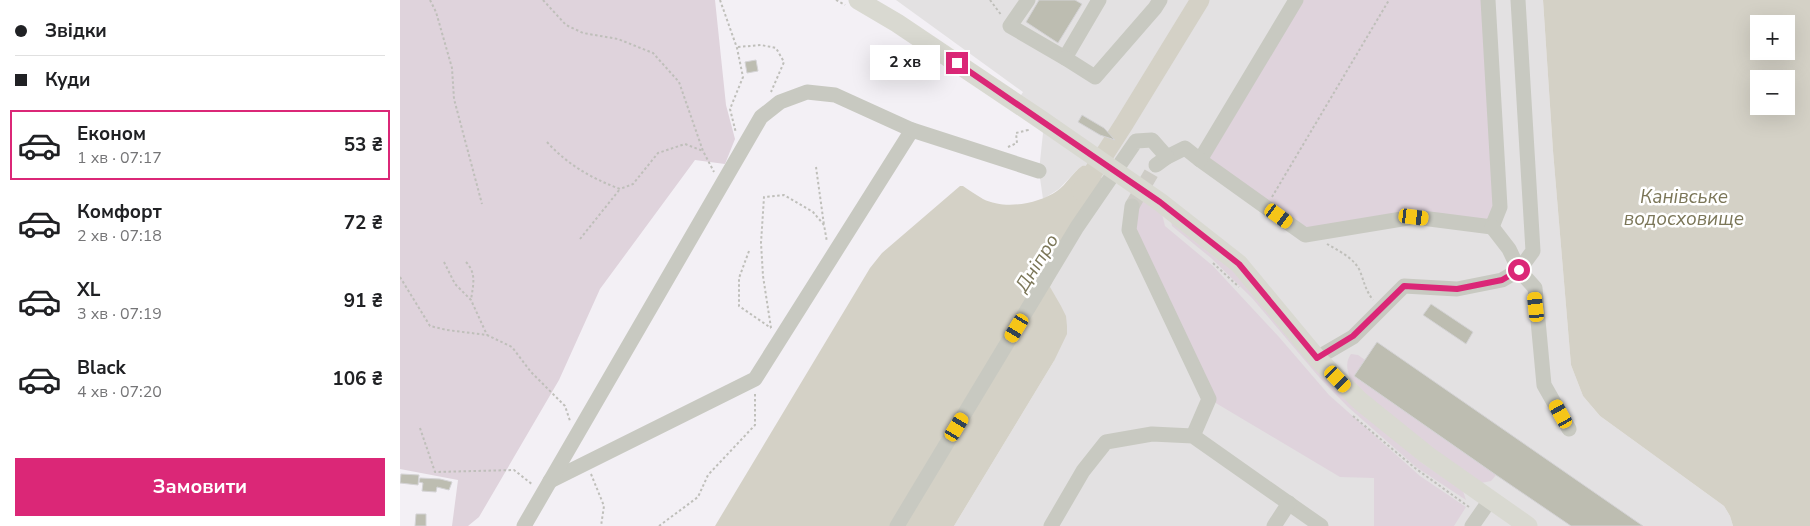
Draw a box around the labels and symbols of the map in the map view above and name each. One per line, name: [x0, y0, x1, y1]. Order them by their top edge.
callout: 2 хв: [870, 46, 940, 80]
route end: [946, 52, 968, 74]
water label: Канівське водосховище: [1624, 184, 1744, 232]
car: [1262, 201, 1295, 231]
car: [1398, 208, 1429, 226]
water label: Дніпро: [1009, 229, 1065, 298]
route start: [1508, 259, 1530, 281]
car: [1526, 291, 1545, 323]
car: [1002, 311, 1031, 345]
car: [1322, 363, 1353, 395]
car: [1547, 397, 1574, 431]
car: [942, 410, 971, 444]

